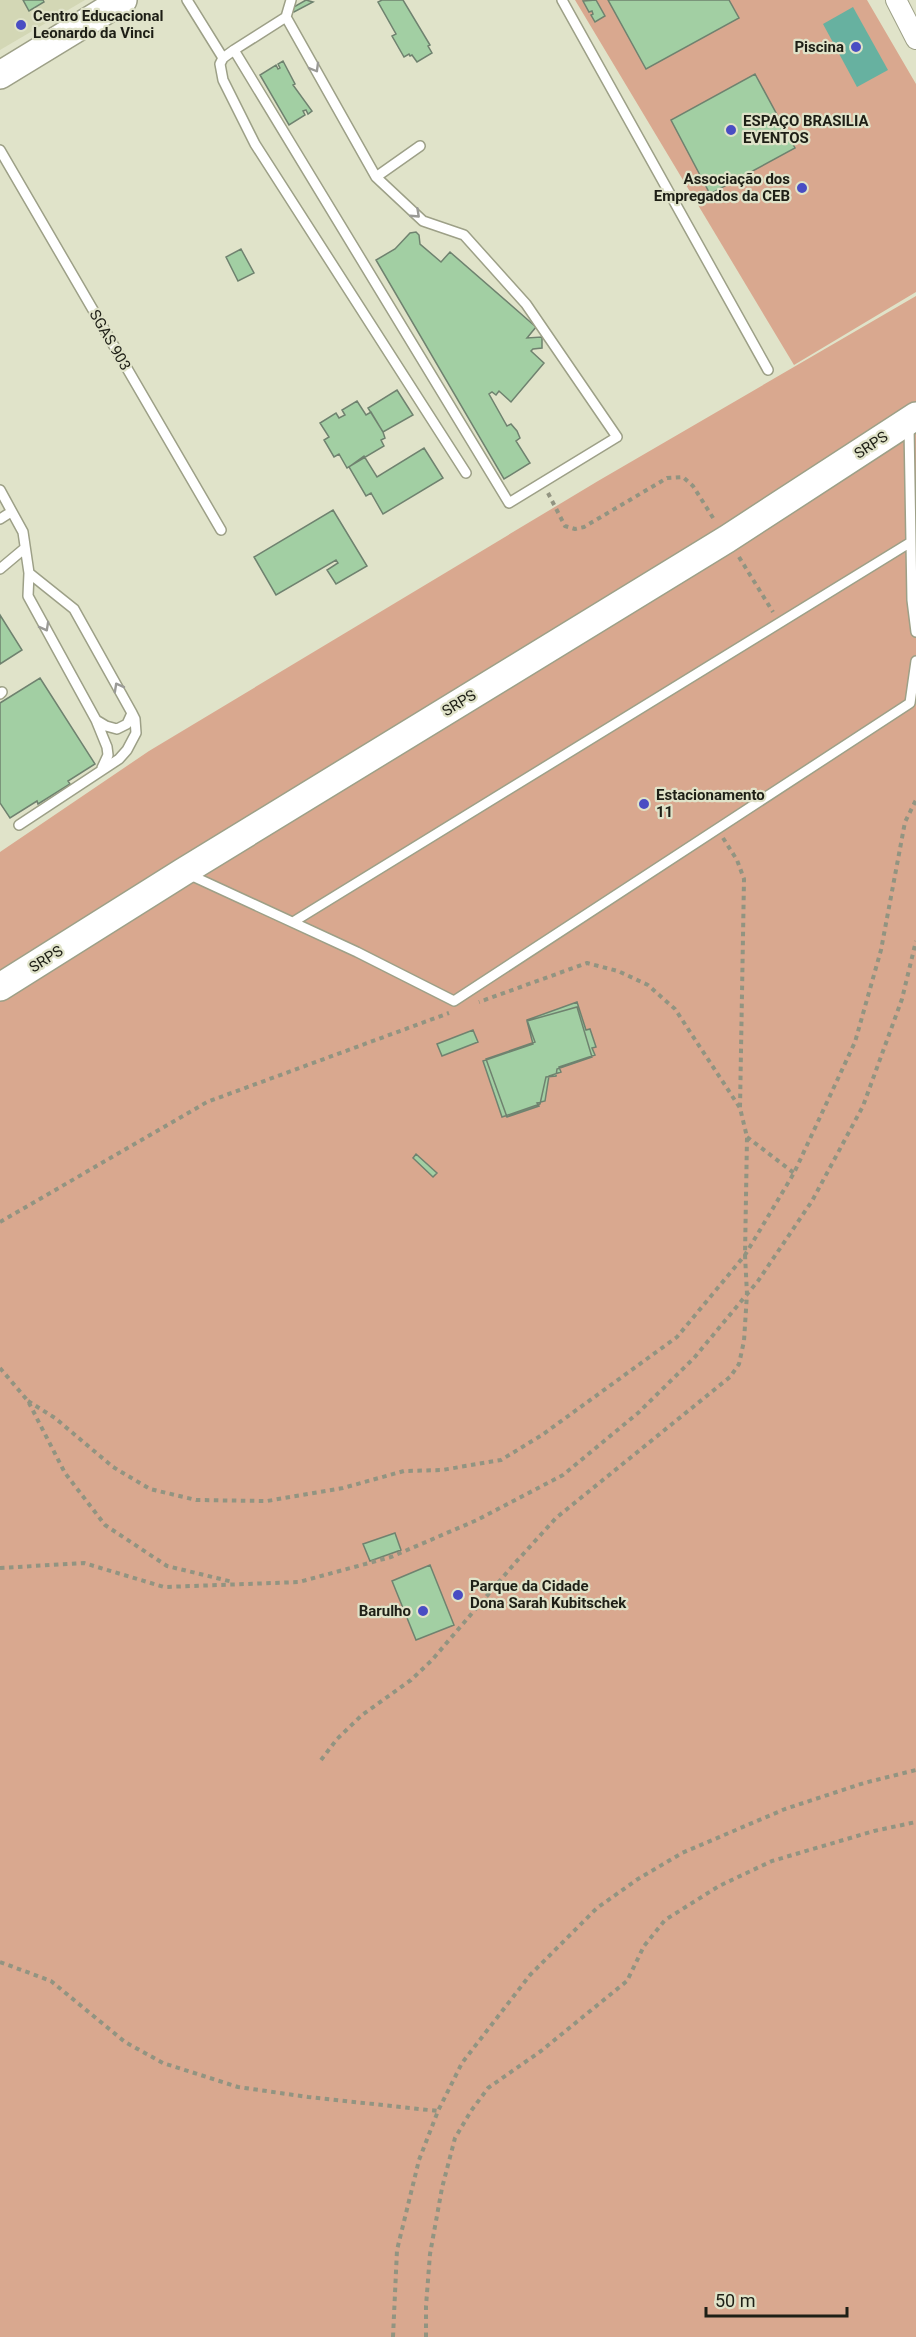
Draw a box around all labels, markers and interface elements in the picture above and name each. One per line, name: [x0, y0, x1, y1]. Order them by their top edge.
place label: Centro Educacional Leonardo da Vinci: [33, 7, 164, 42]
marker: Centro Educacional Leonardo da Vinci: [14, 18, 28, 32]
place label: Piscina: [794, 38, 844, 56]
marker: Piscina: [849, 40, 863, 54]
one-way arrow: [308, 62, 319, 72]
place label: ESPAÇO BRASILIA EVENTOS: [743, 112, 869, 147]
marker: ESPAÇO BRASILIA EVENTOS: [724, 123, 738, 137]
place label: Associação dos Empregados da CEB: [654, 170, 790, 205]
marker: Associação dos Empregados da CEB: [795, 181, 809, 195]
one-way arrow: [409, 207, 419, 218]
street label: SGAS 903: [85, 307, 135, 373]
street label: SRPS: [851, 427, 891, 462]
one-way arrow: [38, 621, 49, 631]
one-way arrow: [114, 683, 125, 694]
street label: SRPS: [439, 686, 479, 720]
place label: Estacionamento 11: [656, 786, 765, 821]
marker: Estacionamento 11: [637, 797, 651, 811]
street label: SRPS: [26, 942, 66, 976]
place label: Parque da Cidade Dona Sarah Kubitschek: [470, 1577, 627, 1612]
marker: Parque da Cidade Dona Sarah Kubitschek: [451, 1588, 465, 1602]
place label: Barulho: [359, 1602, 411, 1620]
marker: Barulho: [416, 1604, 430, 1618]
scale bar: [706, 2280, 847, 2318]
text: 50 m: [715, 2290, 755, 2311]

